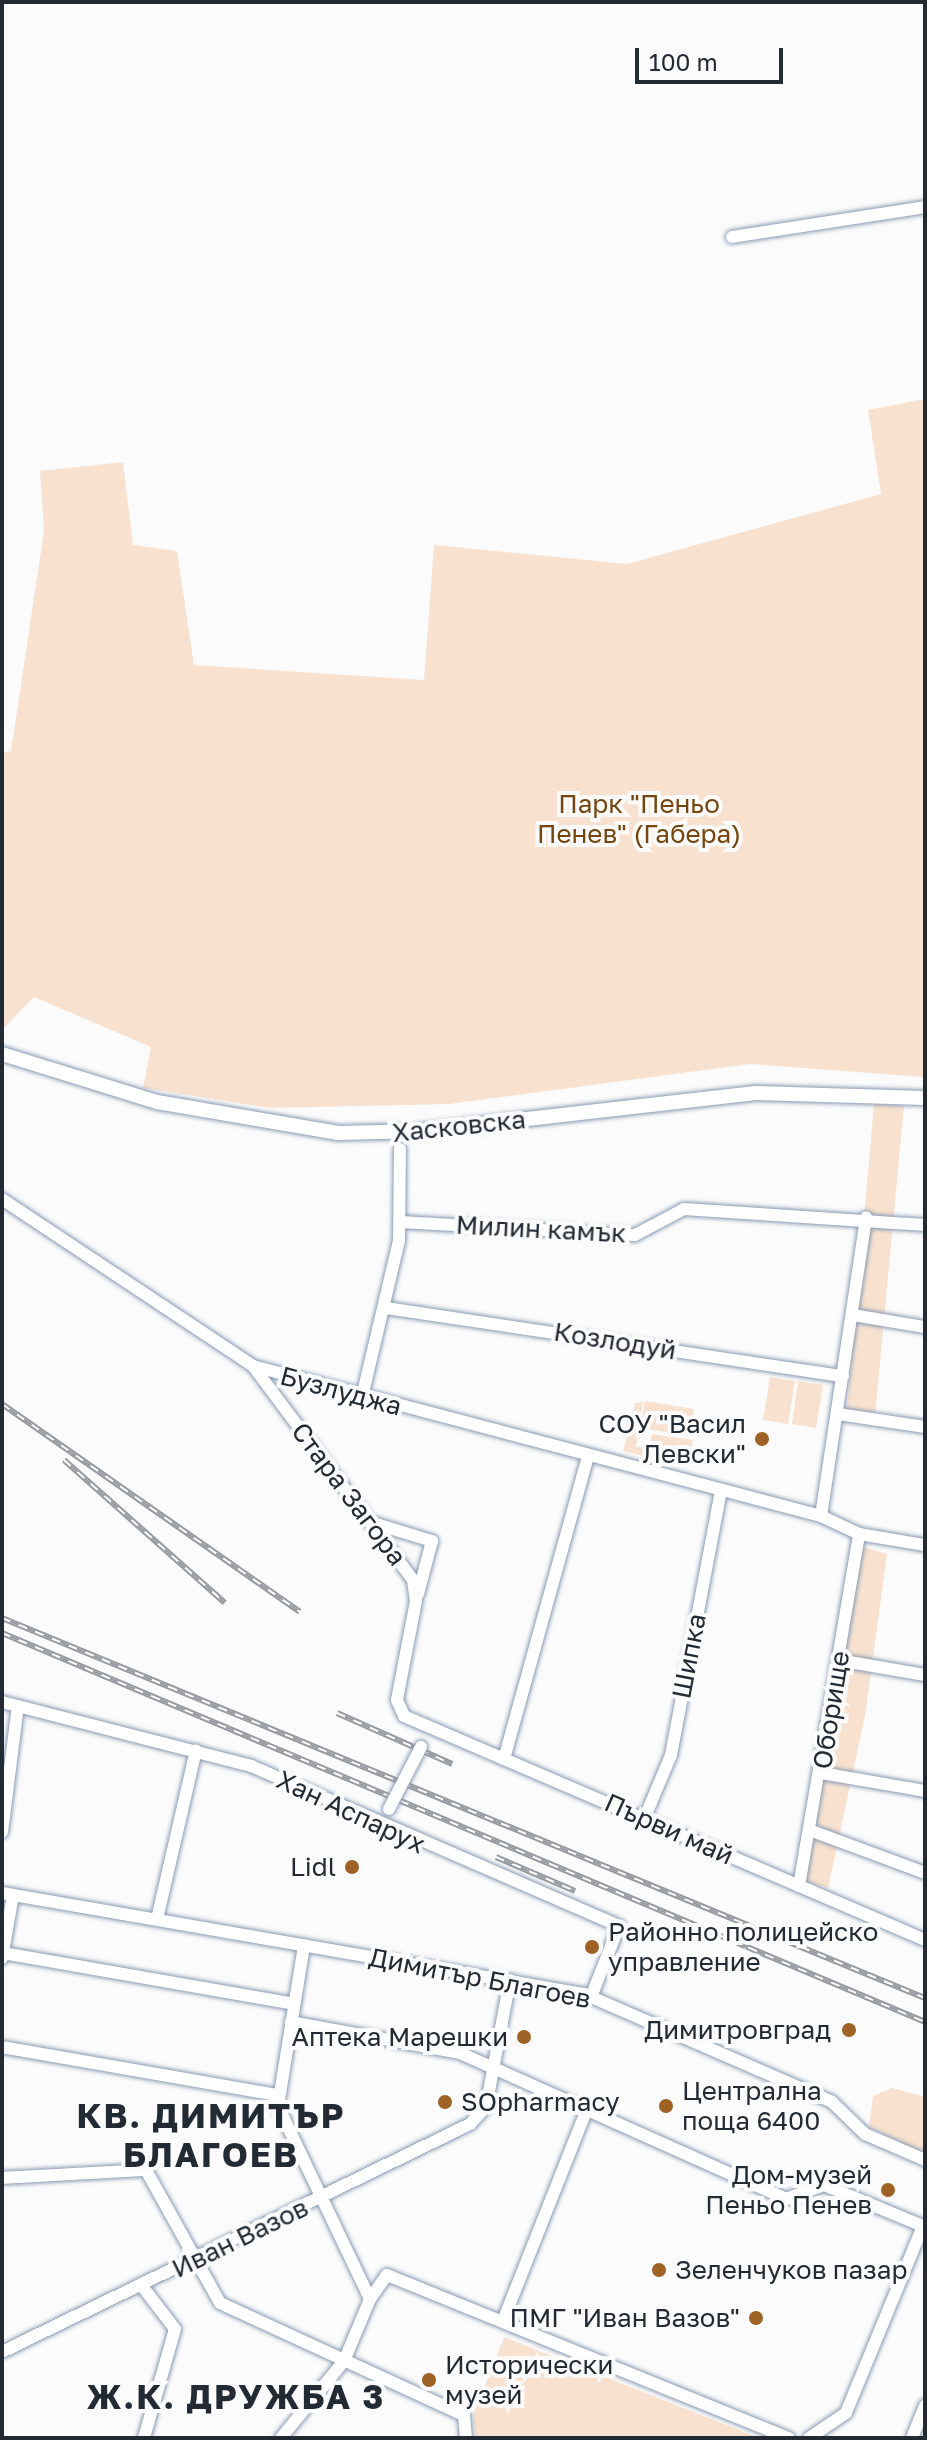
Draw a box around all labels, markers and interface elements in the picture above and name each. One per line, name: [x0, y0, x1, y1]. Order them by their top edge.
scale bar: [639, 32, 787, 82]
text: 100 m: [649, 47, 718, 76]
park label: Парк "Пеньо Пенев" (Габера): [537, 788, 741, 850]
street label: Хасковска: [391, 1103, 527, 1149]
street label: Милин камък: [455, 1209, 627, 1249]
street label: Козлодуй: [552, 1316, 678, 1366]
street label: Бузлуджа: [277, 1360, 405, 1422]
place label: СОУ "Васил Левски": [598, 1408, 746, 1470]
street label: Стара Загора: [285, 1416, 413, 1572]
marker: СОУ "Васил Левски": [753, 1430, 771, 1448]
street label: Шипка: [665, 1611, 713, 1701]
street label: Оборище: [806, 1649, 856, 1771]
street label: Хан Аспарух: [272, 1764, 430, 1860]
street label: Първи май: [600, 1787, 738, 1871]
place label: Lidl: [290, 1851, 336, 1883]
marker: Lidl: [343, 1858, 361, 1876]
place label: Районно полицейско управление: [608, 1916, 878, 1978]
marker: Районно полицейско управление: [583, 1938, 601, 1956]
street label: Димитър Благоев: [367, 1941, 593, 2015]
place label: Димитровград: [644, 2014, 831, 2046]
marker: Димитровград: [838, 2019, 860, 2041]
place label: Аптека Марешки: [292, 2021, 508, 2053]
marker: Аптека Марешки: [515, 2028, 533, 2046]
place label: Централна поща 6400: [682, 2075, 822, 2136]
place label: SOpharmacy: [461, 2086, 620, 2118]
marker: SOpharmacy: [436, 2093, 454, 2111]
district label: КВ. ДИМИТЪР БЛАГОЕВ: [77, 2095, 345, 2174]
marker: Централна поща 6400: [657, 2097, 675, 2115]
place label: Дом-музей Пеньо Пенев: [705, 2159, 872, 2220]
marker: Дом-музей Пеньо Пенев: [879, 2181, 897, 2199]
street label: Иван Вазов: [167, 2192, 313, 2284]
place label: Зеленчуков пазар: [675, 2254, 907, 2286]
marker: Зеленчуков пазар: [650, 2261, 668, 2279]
place label: ПМГ "Иван Вазов": [510, 2302, 740, 2334]
marker: ПМГ "Иван Вазов": [747, 2309, 765, 2327]
place label: Исторически музей: [445, 2349, 613, 2410]
marker: Исторически музей: [420, 2371, 438, 2389]
district label: Ж.К. ДРУЖБА 3: [87, 2377, 385, 2417]

